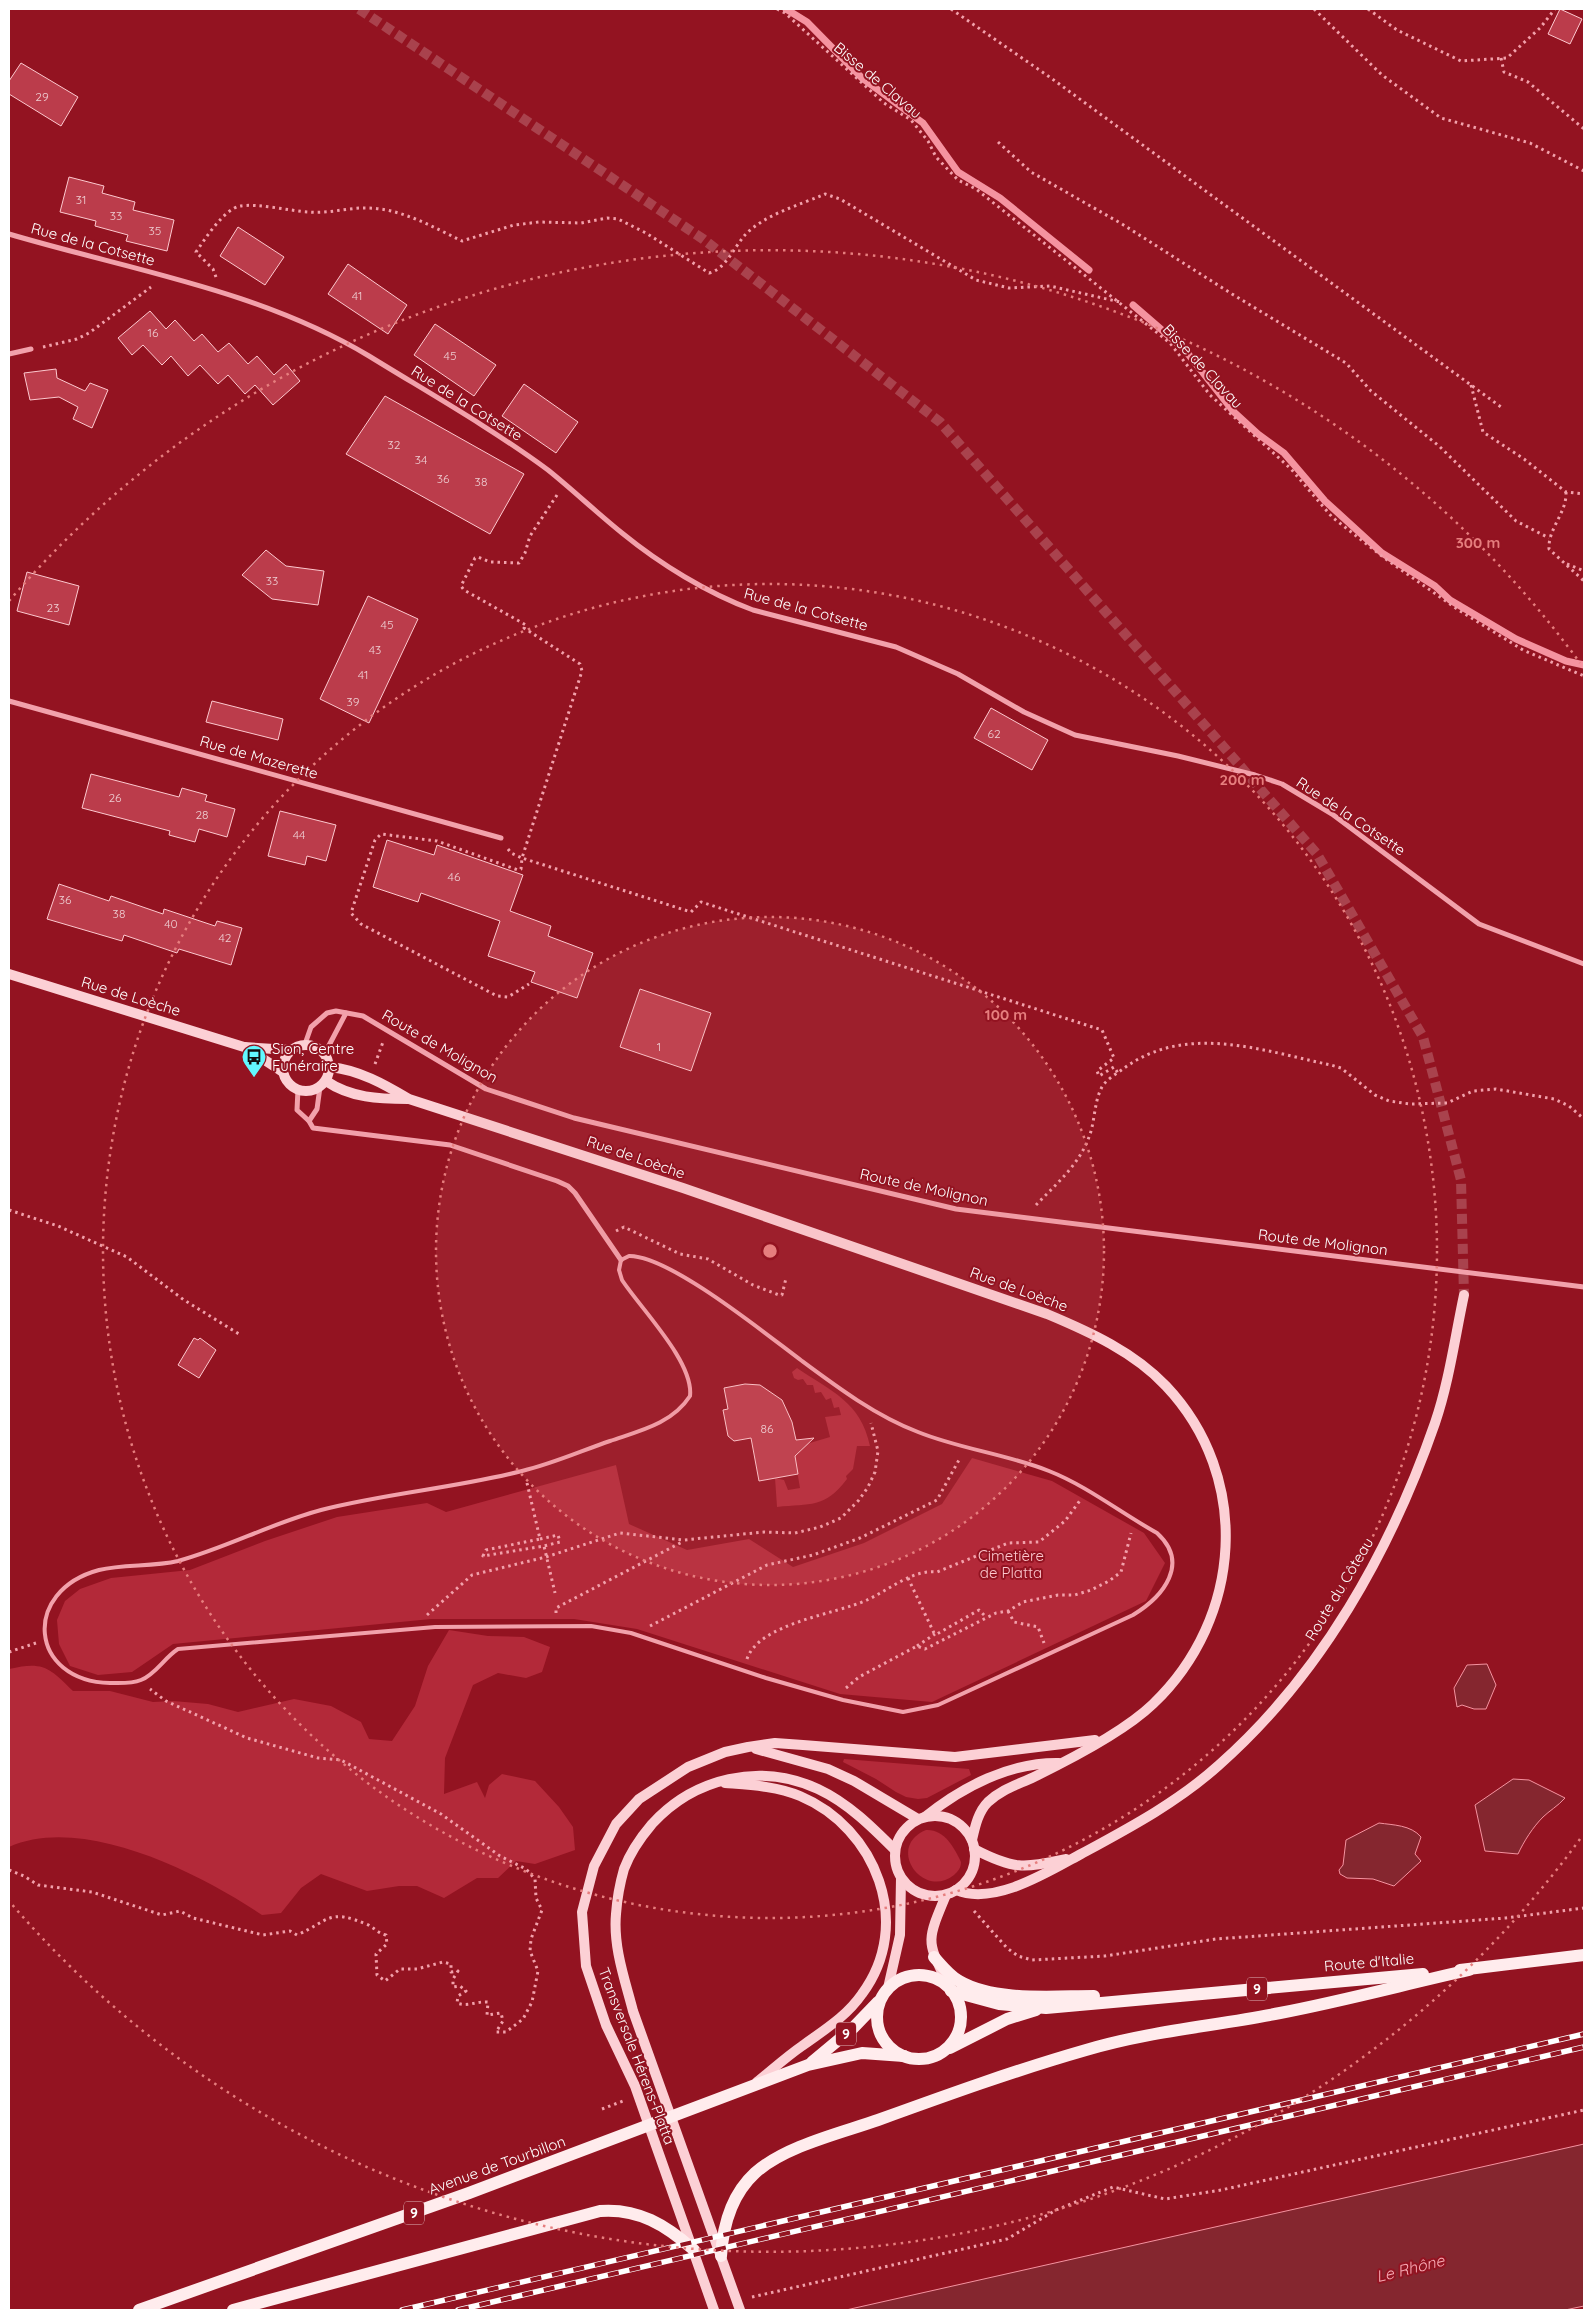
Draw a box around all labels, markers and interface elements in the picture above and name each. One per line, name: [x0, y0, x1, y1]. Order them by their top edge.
street label: Bisse de Clavau: [830, 38, 926, 122]
house number: 29: [35, 89, 49, 104]
house number: 31: [76, 192, 86, 207]
house number: 33: [110, 208, 122, 223]
street label: Rue de la Cotsette: [29, 218, 157, 270]
house number: 35: [149, 223, 161, 238]
house number: 41: [352, 288, 362, 303]
street label: Bisse de Clavau: [1159, 320, 1247, 412]
house number: 16: [148, 325, 159, 340]
house number: 45: [444, 348, 456, 363]
street label: Rue de la Cotsette: [408, 361, 526, 445]
house number: 32: [388, 437, 401, 452]
house number: 34: [415, 452, 427, 467]
house number: 36: [437, 471, 450, 486]
house number: 38: [475, 474, 487, 489]
text: 300 m: [1456, 533, 1500, 552]
house number: 33: [266, 573, 278, 588]
street label: Rue de la Cotsette: [742, 583, 870, 635]
house number: 23: [47, 600, 59, 615]
house number: 45: [381, 617, 393, 632]
house number: 43: [369, 642, 381, 657]
house number: 41: [358, 667, 368, 682]
house number: 39: [347, 694, 360, 709]
house number: 62: [987, 726, 1001, 741]
street label: Rue de Mazerette: [198, 731, 320, 783]
text: 200 m: [1220, 770, 1265, 789]
street label: Rue de la Cotsette: [1293, 772, 1409, 860]
house number: 26: [108, 790, 122, 805]
house number: 28: [195, 807, 209, 822]
house number: 44: [293, 827, 305, 842]
house number: 46: [448, 869, 461, 884]
house number: 36: [59, 892, 72, 907]
house number: 38: [113, 906, 125, 921]
house number: 40: [164, 916, 178, 931]
house number: 42: [219, 930, 232, 945]
street label: Rue de Loèche: [79, 972, 183, 1020]
street label: Route de Molignon: [379, 1005, 501, 1087]
text: 100 m: [985, 1005, 1027, 1024]
place label: Sion, Centre Funéraire: [272, 1039, 354, 1075]
house number: 1: [657, 1039, 661, 1054]
bus stop icon: Sion, Centre Funéraire: [241, 1044, 267, 1078]
street label: Rue de Loèche: [584, 1131, 688, 1183]
street label: Route de Molignon: [858, 1164, 990, 1210]
street label: Route de Molignon: [1257, 1225, 1389, 1259]
centre of rings: [761, 1242, 779, 1260]
street label: Rue de Loèche: [967, 1262, 1071, 1316]
house number: 86: [761, 1421, 774, 1436]
street label: Route du Côteau: [1301, 1534, 1377, 1644]
park label: Cimetière de Platta: [978, 1546, 1044, 1582]
street label: Route d'Italie: [1323, 1949, 1415, 1975]
street label: Transversale Hérens-Platta: [594, 1965, 680, 2147]
road number: 9: [1247, 1978, 1267, 2000]
road number: 9: [836, 2022, 856, 2046]
street label: Avenue de Tourbillon: [426, 2131, 568, 2199]
road number: 9: [404, 2202, 424, 2224]
water label: Le Rhône: [1374, 2250, 1447, 2286]

